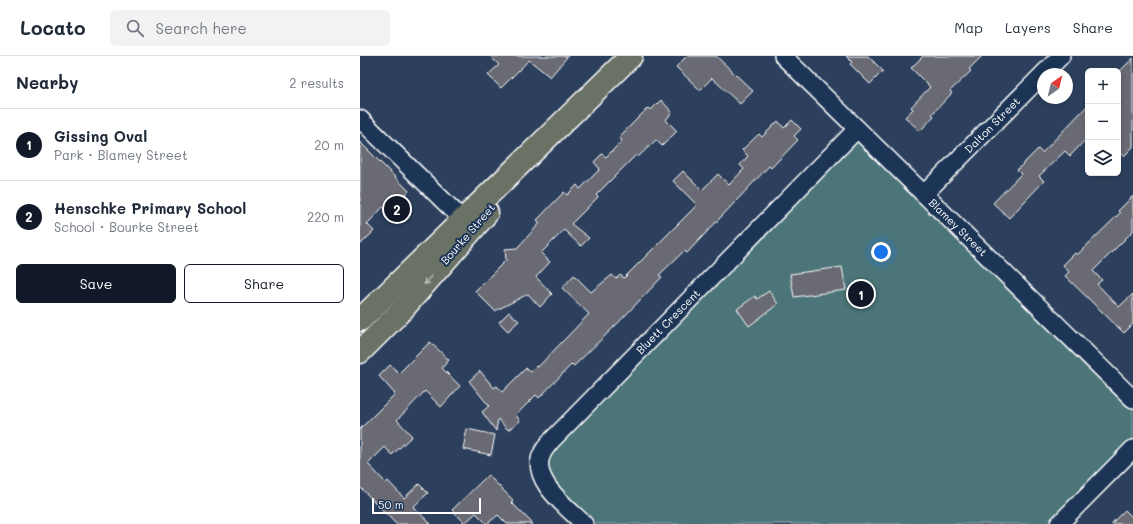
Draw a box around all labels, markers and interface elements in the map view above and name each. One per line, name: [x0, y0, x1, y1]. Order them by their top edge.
search box: [110, 10, 390, 46]
text: Locato: [20, 15, 86, 40]
icon: search: [124, 17, 146, 39]
text: Search here: [156, 18, 247, 38]
text: Map: [954, 18, 983, 37]
text: Layers: [1005, 18, 1051, 37]
text: Share: [1073, 18, 1113, 37]
north arrow: [1037, 68, 1073, 104]
map controls: [1085, 68, 1121, 176]
button: +: [1085, 68, 1121, 104]
text: Nearby: [16, 71, 78, 93]
text: 2 results: [289, 74, 344, 91]
street label: Dalton Street: [961, 93, 1023, 156]
button: −: [1085, 104, 1121, 140]
text: Gissing Oval: [54, 126, 147, 146]
text: 1: [26, 136, 32, 153]
text: 20 m: [314, 136, 344, 153]
button: layers: [1085, 140, 1121, 176]
text: Park · Blamey Street: [54, 146, 188, 163]
pin: 2: [384, 194, 410, 224]
street label: Blamey Street: [926, 195, 991, 259]
text: Henschke Primary School: [54, 198, 246, 218]
street label: Bourke Street: [437, 200, 498, 267]
text: 2: [25, 208, 33, 225]
text: 220 m: [307, 208, 344, 225]
text: School · Bourke Street: [54, 218, 199, 235]
your location: [871, 242, 891, 262]
button: Save: [16, 264, 176, 303]
button: Share: [184, 264, 344, 303]
one-way arrow: [423, 275, 432, 286]
pin: 1: [848, 279, 874, 309]
street label: Bluett Crescent: [632, 285, 703, 357]
scale bar: [372, 496, 481, 515]
text: 50 m: [378, 497, 404, 512]

